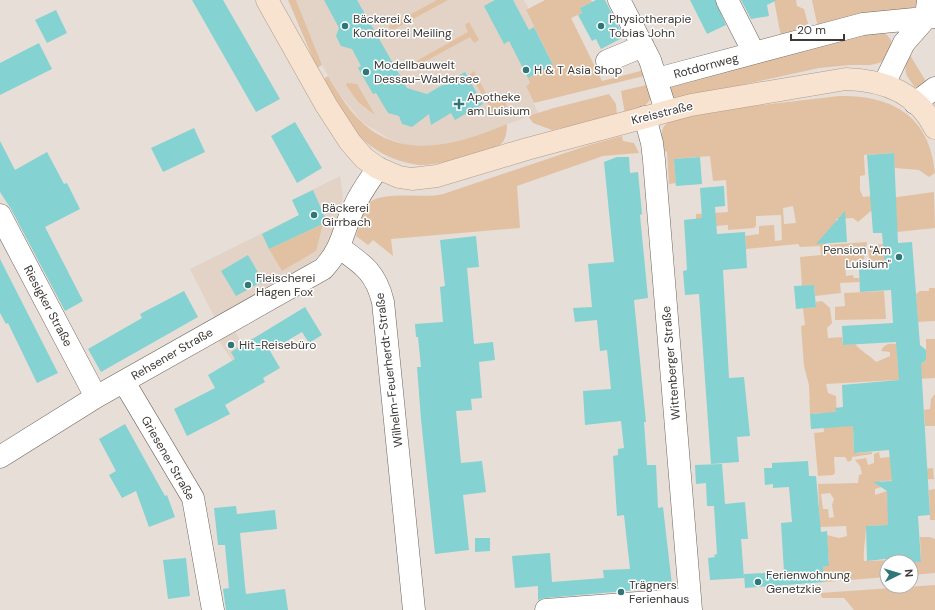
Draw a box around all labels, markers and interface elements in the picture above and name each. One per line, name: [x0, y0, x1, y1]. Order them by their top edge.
place label: Bäckerei & Konditorei Meiling: [353, 11, 452, 41]
place label: Physiotherapie Tobias John: [609, 11, 692, 41]
scale bar: [791, 16, 844, 42]
marker: Bäckerei & Konditorei Meiling: [340, 21, 350, 31]
marker: Physiotherapie Tobias John: [596, 21, 606, 31]
text: 20 m: [797, 22, 826, 38]
street label: Rotdornweg: [672, 50, 741, 82]
place label: Modellbauwelt Dessau-Waldersee: [374, 57, 479, 87]
place label: H & T Asia Shop: [534, 62, 622, 78]
marker: H & T Asia Shop: [521, 65, 531, 75]
marker: Modellbauwelt Dessau-Waldersee: [361, 67, 371, 77]
place label: Apotheke am Luisium: [467, 89, 530, 119]
street label: Kreisstraße: [630, 98, 695, 128]
marker: Apotheke am Luisium: [454, 99, 464, 109]
place label: Bäckerei Girrbach: [322, 200, 371, 230]
marker: Bäckerei Girrbach: [309, 210, 319, 220]
place label: Pension "Am Luisium": [823, 242, 891, 272]
marker: Pension "Am Luisium": [894, 252, 904, 262]
street label: Riesigker Straße: [20, 263, 76, 350]
place label: Fleischerei Hagen Fox: [256, 270, 315, 300]
marker: Fleischerei Hagen Fox: [243, 280, 253, 290]
street label: Wilhelm-Feuerherdt-Straße: [372, 292, 406, 448]
street label: Wittenberger Straße: [658, 305, 684, 421]
street label: Rehsener Straße: [128, 324, 216, 384]
place label: Hit-Reisebüro: [239, 337, 316, 353]
marker: Hit-Reisebüro: [226, 340, 236, 350]
street label: Griesener Straße: [137, 413, 199, 503]
north arrow: [879, 554, 919, 594]
place label: Ferienwohnung Genetzkie: [766, 567, 851, 597]
text: N: [902, 569, 916, 578]
place label: Trägners Ferienhaus: [629, 577, 689, 607]
marker: Ferienwohnung Genetzkie: [753, 577, 763, 587]
marker: Trägners Ferienhaus: [616, 587, 626, 597]

